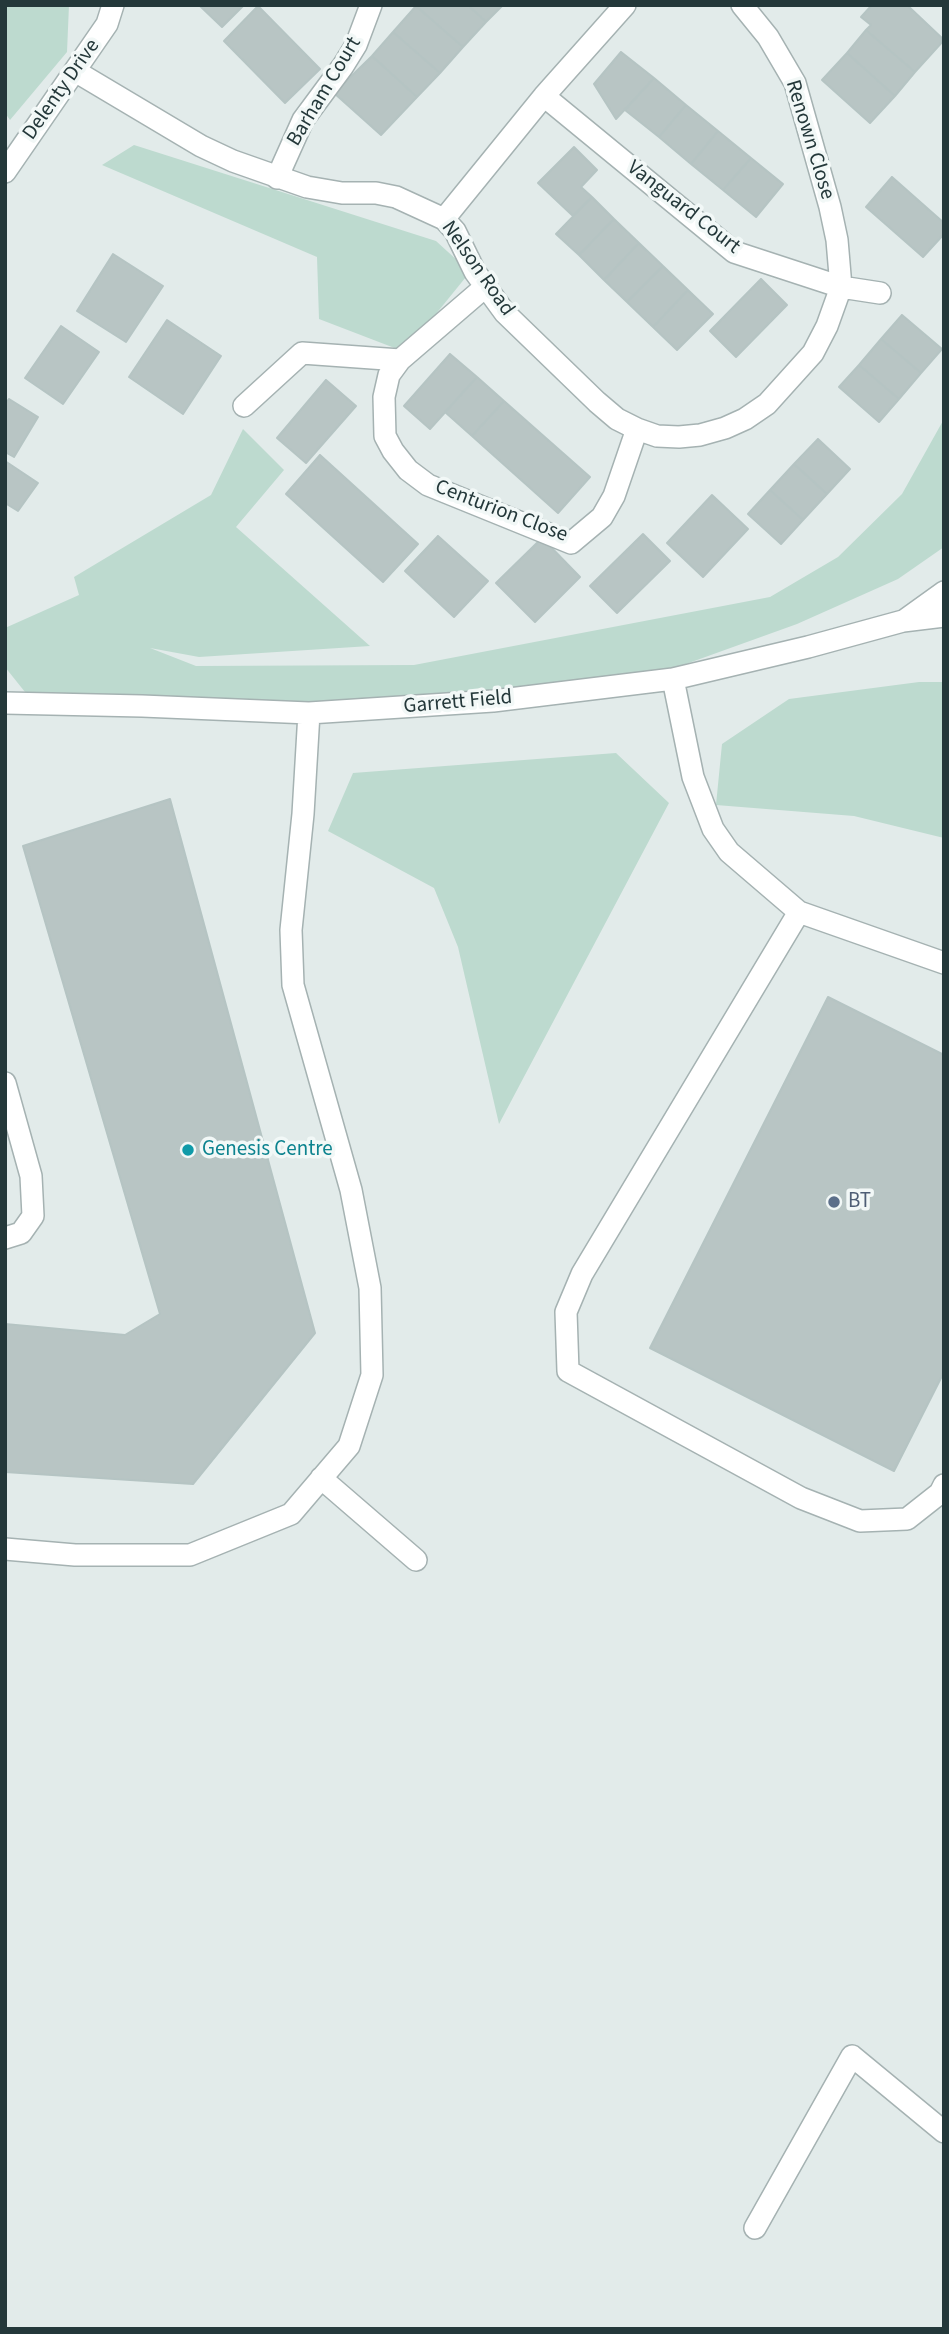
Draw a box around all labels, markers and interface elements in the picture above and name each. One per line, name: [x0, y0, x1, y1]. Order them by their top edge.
street label: Barham Court: [283, 33, 367, 151]
street label: Delenty Drive: [18, 35, 106, 145]
street label: Renown Close: [779, 77, 839, 203]
street label: Vanguard Court: [621, 156, 745, 260]
street label: Nelson Road: [435, 217, 519, 321]
street label: Centurion Close: [431, 475, 571, 549]
street label: Garrett Field: [403, 686, 513, 720]
place label: Genesis Centre: [202, 1137, 333, 1163]
marker: Genesis Centre: [180, 1142, 196, 1158]
place label: BT: [848, 1189, 871, 1215]
marker: BT: [826, 1194, 842, 1210]

